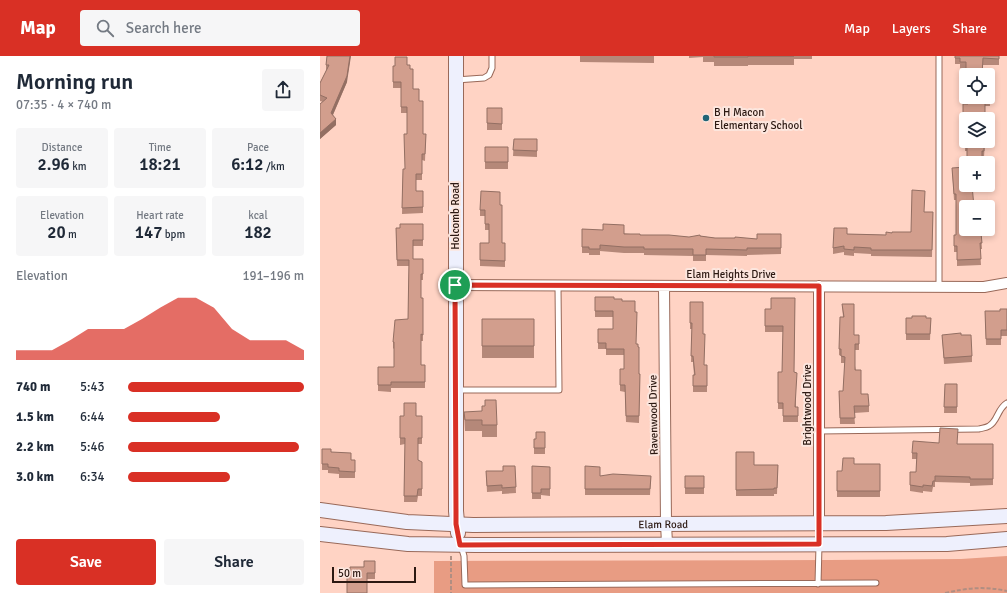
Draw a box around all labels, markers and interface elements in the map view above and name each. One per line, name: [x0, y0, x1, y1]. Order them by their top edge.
search box: [80, 10, 360, 46]
text: Map: [20, 16, 56, 40]
icon: search: [94, 17, 116, 39]
text: Search here: [126, 19, 201, 37]
text: Map: [844, 20, 870, 37]
text: Layers: [892, 20, 931, 37]
text: Share: [953, 20, 987, 37]
text: Morning run: [16, 68, 133, 95]
map controls: [959, 68, 995, 236]
button: locate: [959, 68, 995, 104]
button: share: [262, 69, 304, 111]
text: 07:35 · 4 × 740 m: [16, 97, 111, 113]
place label: B H Macon Elementary School: [714, 106, 802, 132]
button: layers: [959, 112, 995, 148]
marker: B H Macon Elementary School: [701, 113, 711, 123]
text: Distance: [42, 141, 82, 154]
text: Time: [149, 141, 171, 154]
text: Pace: [247, 141, 269, 154]
text: 2.96: [38, 154, 70, 175]
text: 18:21: [139, 154, 181, 175]
text: 6:12: [231, 154, 263, 175]
button: +: [959, 156, 995, 192]
text: km: [70, 160, 86, 173]
text: /km: [263, 160, 285, 173]
street label: Holcomb Road: [449, 182, 462, 250]
button: −: [959, 200, 995, 236]
text: Elevation: [40, 209, 84, 222]
text: Heart rate: [136, 209, 184, 222]
text: kcal: [248, 209, 268, 222]
text: 20: [47, 222, 66, 243]
text: 147: [135, 222, 162, 243]
text: 182: [244, 222, 272, 243]
text: m: [66, 228, 77, 241]
text: bpm: [162, 228, 185, 241]
text: Elevation: [16, 268, 68, 284]
text: 191–196 m: [242, 268, 304, 284]
pin: [438, 268, 472, 302]
street label: Elam Heights Drive: [686, 268, 776, 281]
icon: arrive: [444, 274, 466, 296]
street label: Brightwood Drive: [801, 364, 814, 446]
street label: Ravenwood Drive: [646, 375, 661, 455]
text: 740 m: [16, 379, 50, 395]
text: 5:43: [80, 379, 105, 395]
text: 1.5 km: [16, 409, 54, 425]
text: 6:44: [80, 409, 105, 425]
text: 2.2 km: [16, 439, 54, 455]
text: 5:46: [80, 439, 105, 455]
text: 3.0 km: [16, 469, 54, 485]
text: 6:34: [80, 469, 105, 485]
street label: Elam Road: [638, 518, 688, 531]
button: Save: [16, 539, 156, 585]
button: Share: [164, 539, 304, 585]
scale bar: [332, 565, 416, 584]
text: 50 m: [338, 567, 361, 580]

